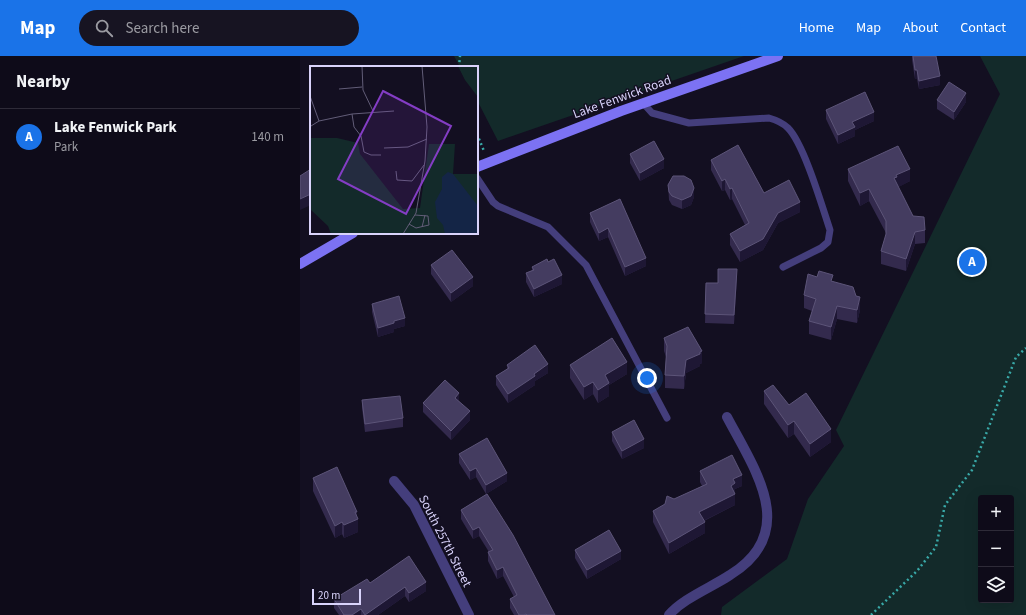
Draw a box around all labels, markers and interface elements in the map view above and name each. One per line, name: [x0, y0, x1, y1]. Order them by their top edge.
search box: [79, 10, 359, 46]
text: Map: [20, 15, 55, 42]
icon: search: [93, 17, 115, 39]
text: Search here: [125, 18, 199, 39]
text: Home: [799, 18, 834, 38]
text: Map: [856, 18, 881, 38]
text: About: [903, 18, 938, 38]
text: Contact: [960, 18, 1006, 38]
inset map: [310, 66, 478, 234]
text: Nearby: [16, 70, 70, 94]
street label: Lake Fenwick Road: [570, 71, 674, 123]
text: Lake Fenwick Park: [54, 117, 177, 138]
text: A: [25, 128, 33, 146]
text: 140 m: [251, 128, 284, 146]
text: Park: [54, 138, 78, 156]
pin: A: [959, 247, 985, 277]
your location: [637, 368, 657, 388]
street label: South 257th Street: [414, 492, 476, 591]
map controls: [978, 495, 1014, 603]
button: +: [978, 495, 1014, 531]
button: −: [978, 531, 1014, 567]
button: layers: [978, 567, 1014, 603]
scale bar: [312, 587, 361, 606]
text: 20 m: [318, 588, 340, 603]

